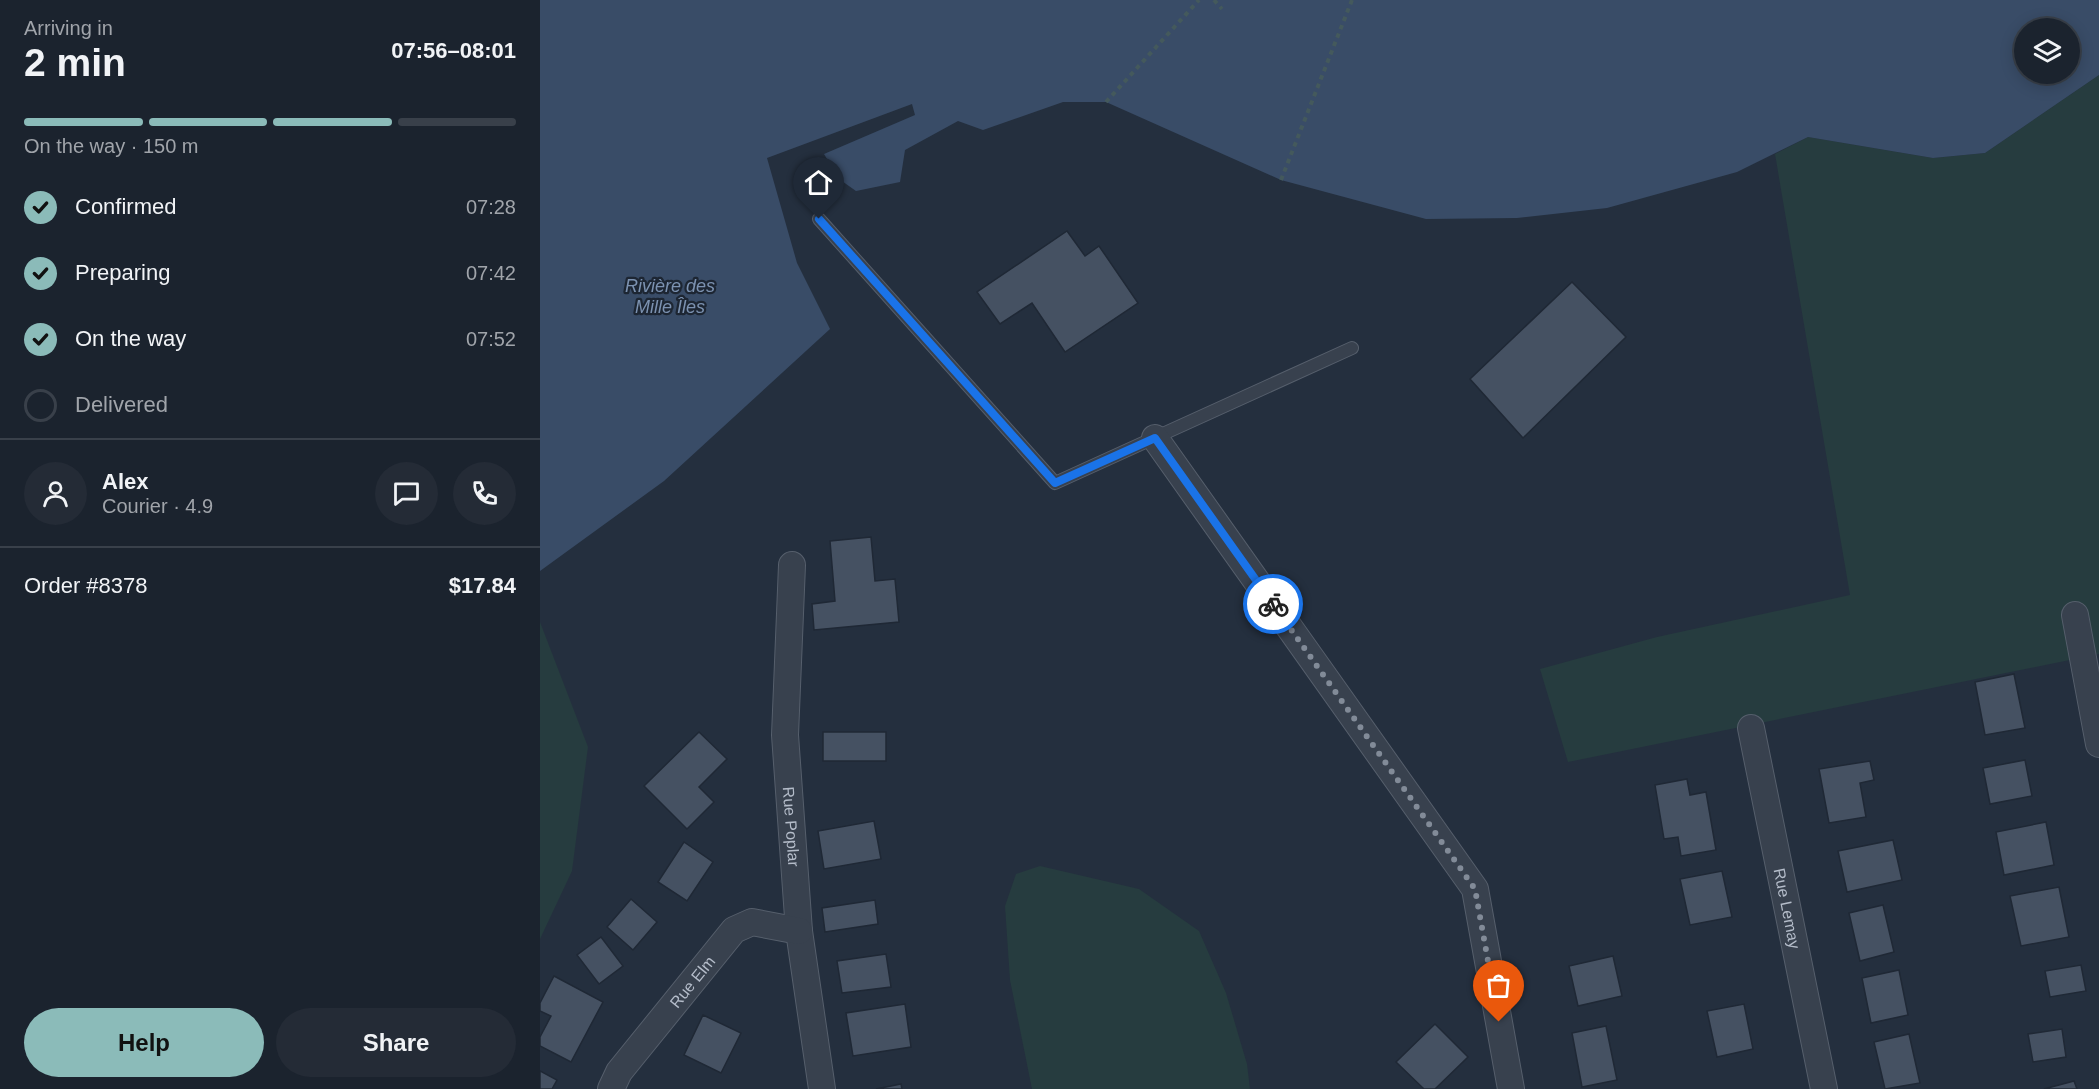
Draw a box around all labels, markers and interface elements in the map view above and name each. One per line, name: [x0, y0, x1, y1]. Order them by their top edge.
text: Arriving in: [24, 17, 113, 39]
map controls: [2014, 18, 2080, 84]
button: layers: [2014, 18, 2080, 84]
text: 07:56–08:01: [391, 38, 516, 63]
text: 2 min: [24, 41, 126, 84]
text: On the way · 150 m: [24, 135, 199, 157]
pin: [793, 157, 844, 219]
icon: home: [802, 166, 835, 199]
icon: check: [24, 191, 57, 224]
text: Confirmed: [75, 194, 176, 219]
text: 07:28: [466, 196, 516, 218]
icon: check: [24, 257, 57, 290]
text: Preparing: [75, 260, 170, 285]
text: 07:42: [466, 262, 516, 284]
water label: Rivière des Mille Îles: [625, 276, 715, 317]
icon: check: [24, 323, 57, 356]
text: On the way: [75, 326, 186, 351]
text: 07:52: [466, 328, 516, 350]
text: Delivered: [75, 392, 168, 417]
button: person: [24, 462, 87, 525]
button: chat: [375, 462, 438, 525]
button: phone: [453, 462, 516, 525]
text: Alex: [102, 469, 148, 494]
text: Courier · 4.9: [102, 495, 213, 517]
text: Order #8378: [24, 573, 148, 598]
text: $17.84: [449, 573, 516, 598]
courier: [1243, 574, 1303, 634]
icon: bike: [1257, 588, 1290, 621]
street label: Rue Poplar: [780, 786, 802, 868]
street label: Rue Lemay: [1771, 867, 1803, 950]
street label: Rue Elm: [667, 953, 718, 1011]
pin: [1473, 960, 1524, 1022]
icon: bag: [1482, 969, 1515, 1002]
button: Help: [24, 1008, 264, 1077]
button: Share: [276, 1008, 516, 1077]

